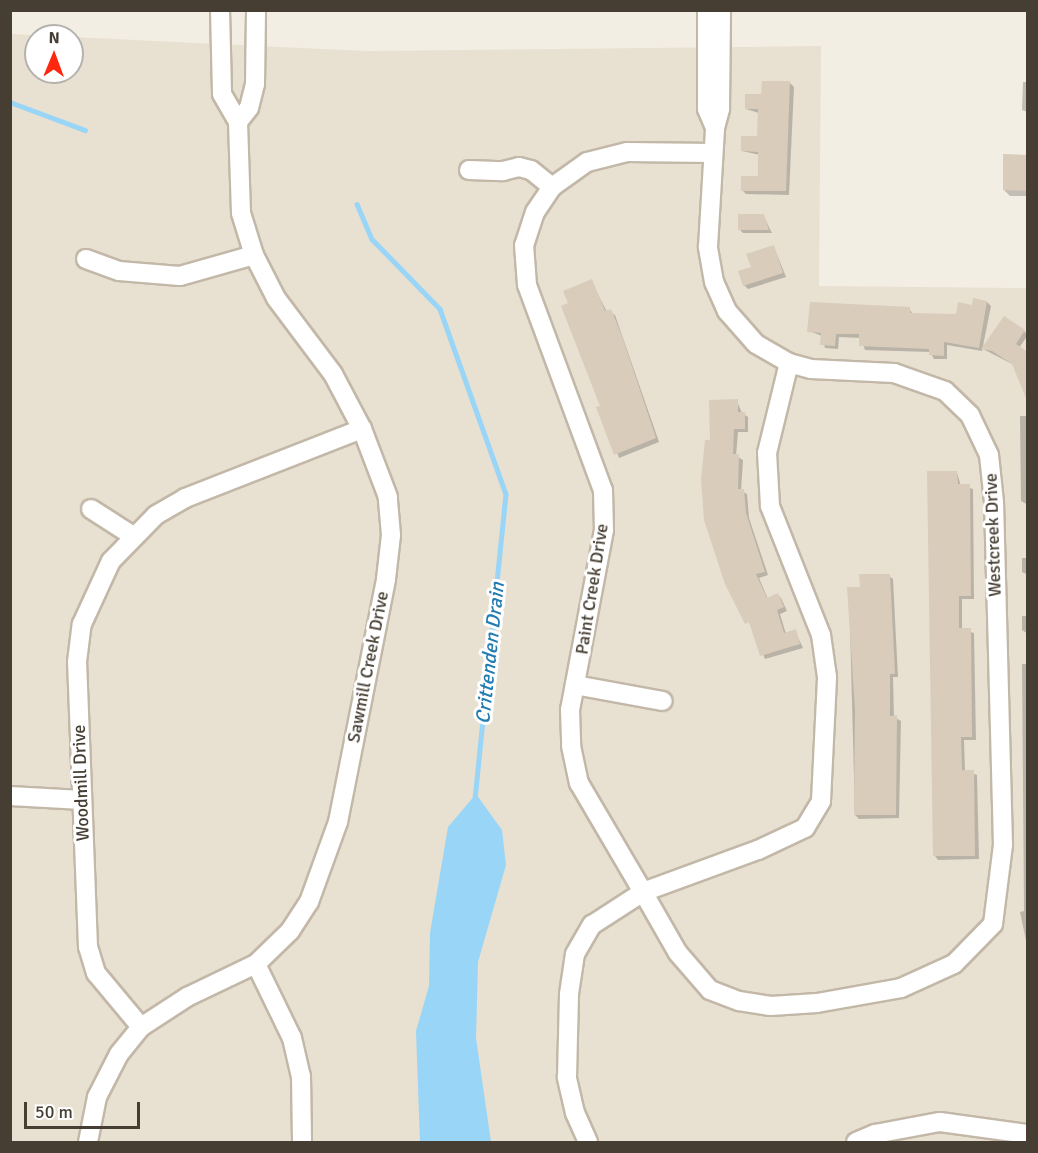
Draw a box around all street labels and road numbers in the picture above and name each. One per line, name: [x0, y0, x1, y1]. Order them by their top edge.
street label: Westcreek Drive: [980, 473, 1006, 597]
street label: Paint Creek Drive: [571, 522, 613, 656]
street label: Sawmill Creek Drive: [343, 589, 393, 745]
street label: Woodmill Drive: [68, 724, 94, 842]

